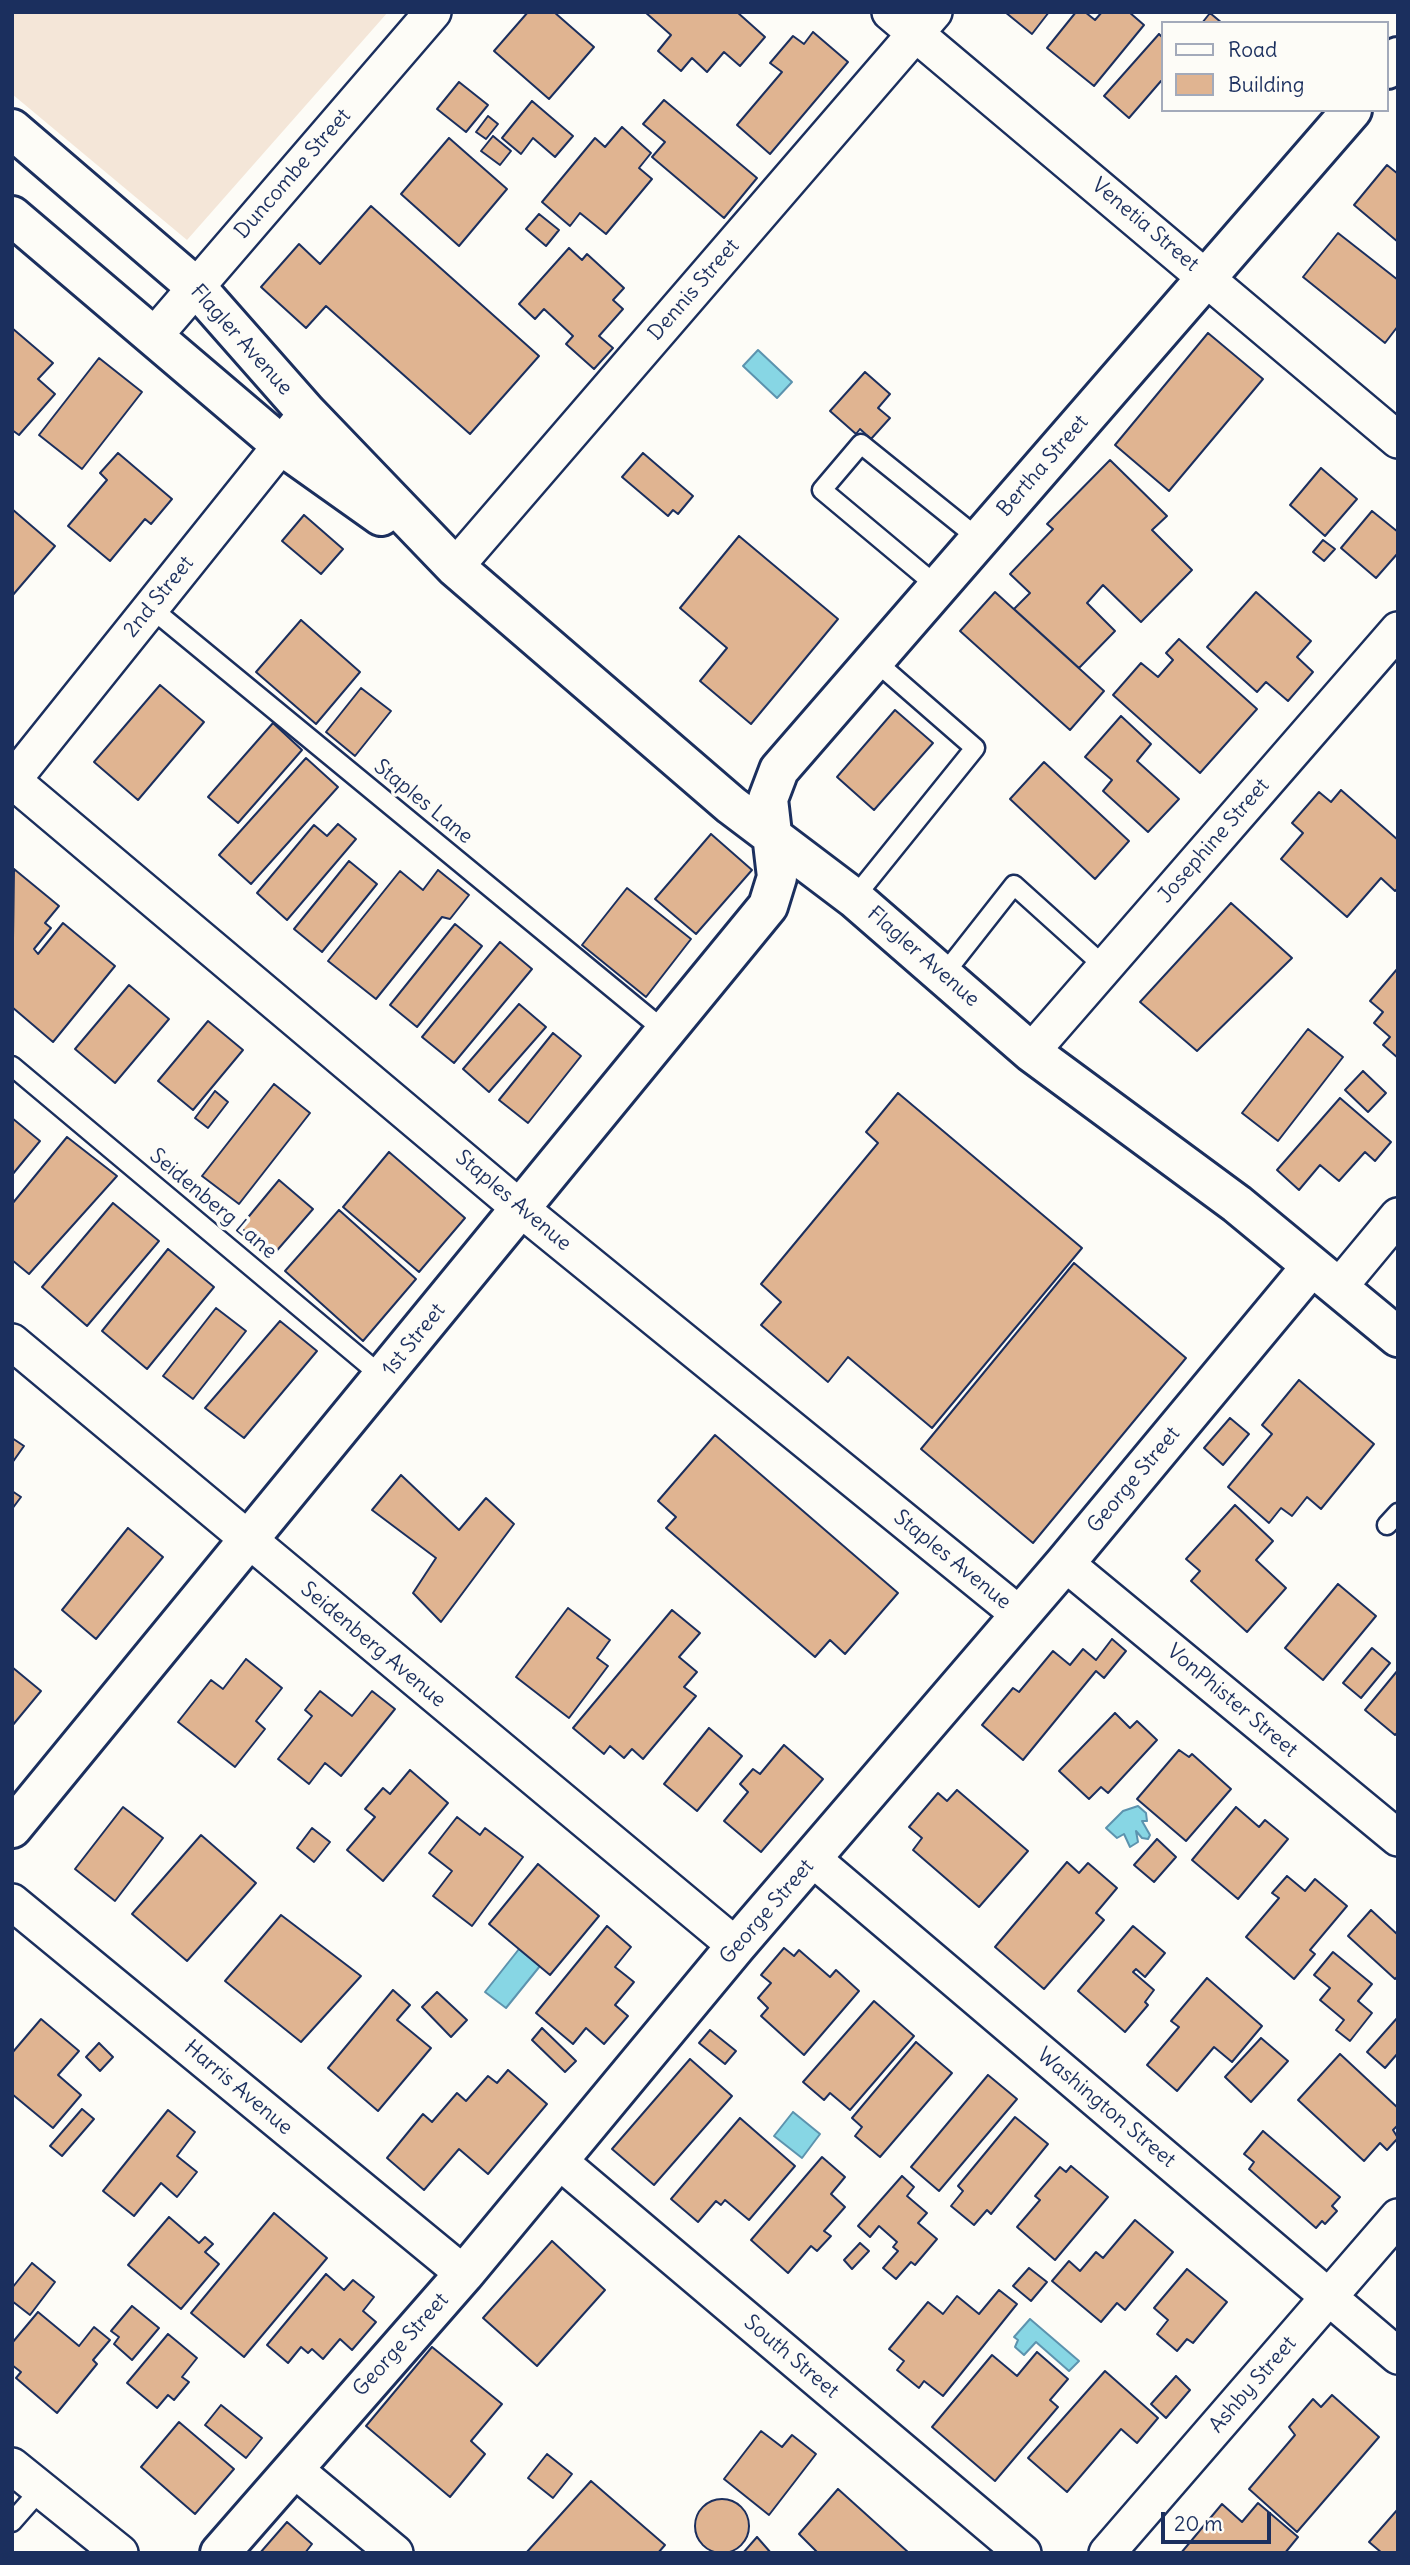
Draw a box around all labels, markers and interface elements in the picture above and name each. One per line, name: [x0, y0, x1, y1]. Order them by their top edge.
legend: [1162, 21, 1389, 112]
text: Road: [1228, 36, 1277, 63]
text: Building: [1228, 71, 1304, 98]
street label: Duncombe Street: [230, 104, 356, 244]
street label: Venetia Street: [1086, 173, 1204, 277]
street label: Dennis Street: [643, 234, 745, 346]
street label: Flagler Avenue: [185, 279, 297, 401]
street label: Bertha Street: [992, 410, 1094, 522]
street label: 2nd Street: [119, 551, 199, 643]
street label: Staples Lane: [369, 755, 477, 849]
street label: Josephine Street: [1153, 774, 1275, 908]
street label: Flagler Avenue: [862, 902, 984, 1012]
street label: Seidenberg Lane: [144, 1144, 282, 1264]
street label: Staples Avenue: [450, 1145, 576, 1257]
street label: 1st Street: [377, 1299, 451, 1381]
street label: George Street: [1082, 1422, 1186, 1538]
street label: Staples Avenue: [888, 1505, 1016, 1615]
street label: Seidenberg Avenue: [295, 1577, 451, 1713]
street label: VonPhister Street: [1162, 1639, 1302, 1763]
street label: George Street: [715, 1854, 819, 1970]
street label: Harris Avenue: [179, 2035, 297, 2141]
street label: Washington Street: [1032, 2043, 1180, 2173]
street label: George Street: [348, 2288, 454, 2402]
street label: South Street: [738, 2310, 844, 2404]
street label: Ashby Street: [1204, 2332, 1302, 2438]
scale bar: [1165, 2498, 1275, 2542]
text: 20 m: [1174, 2510, 1223, 2537]

